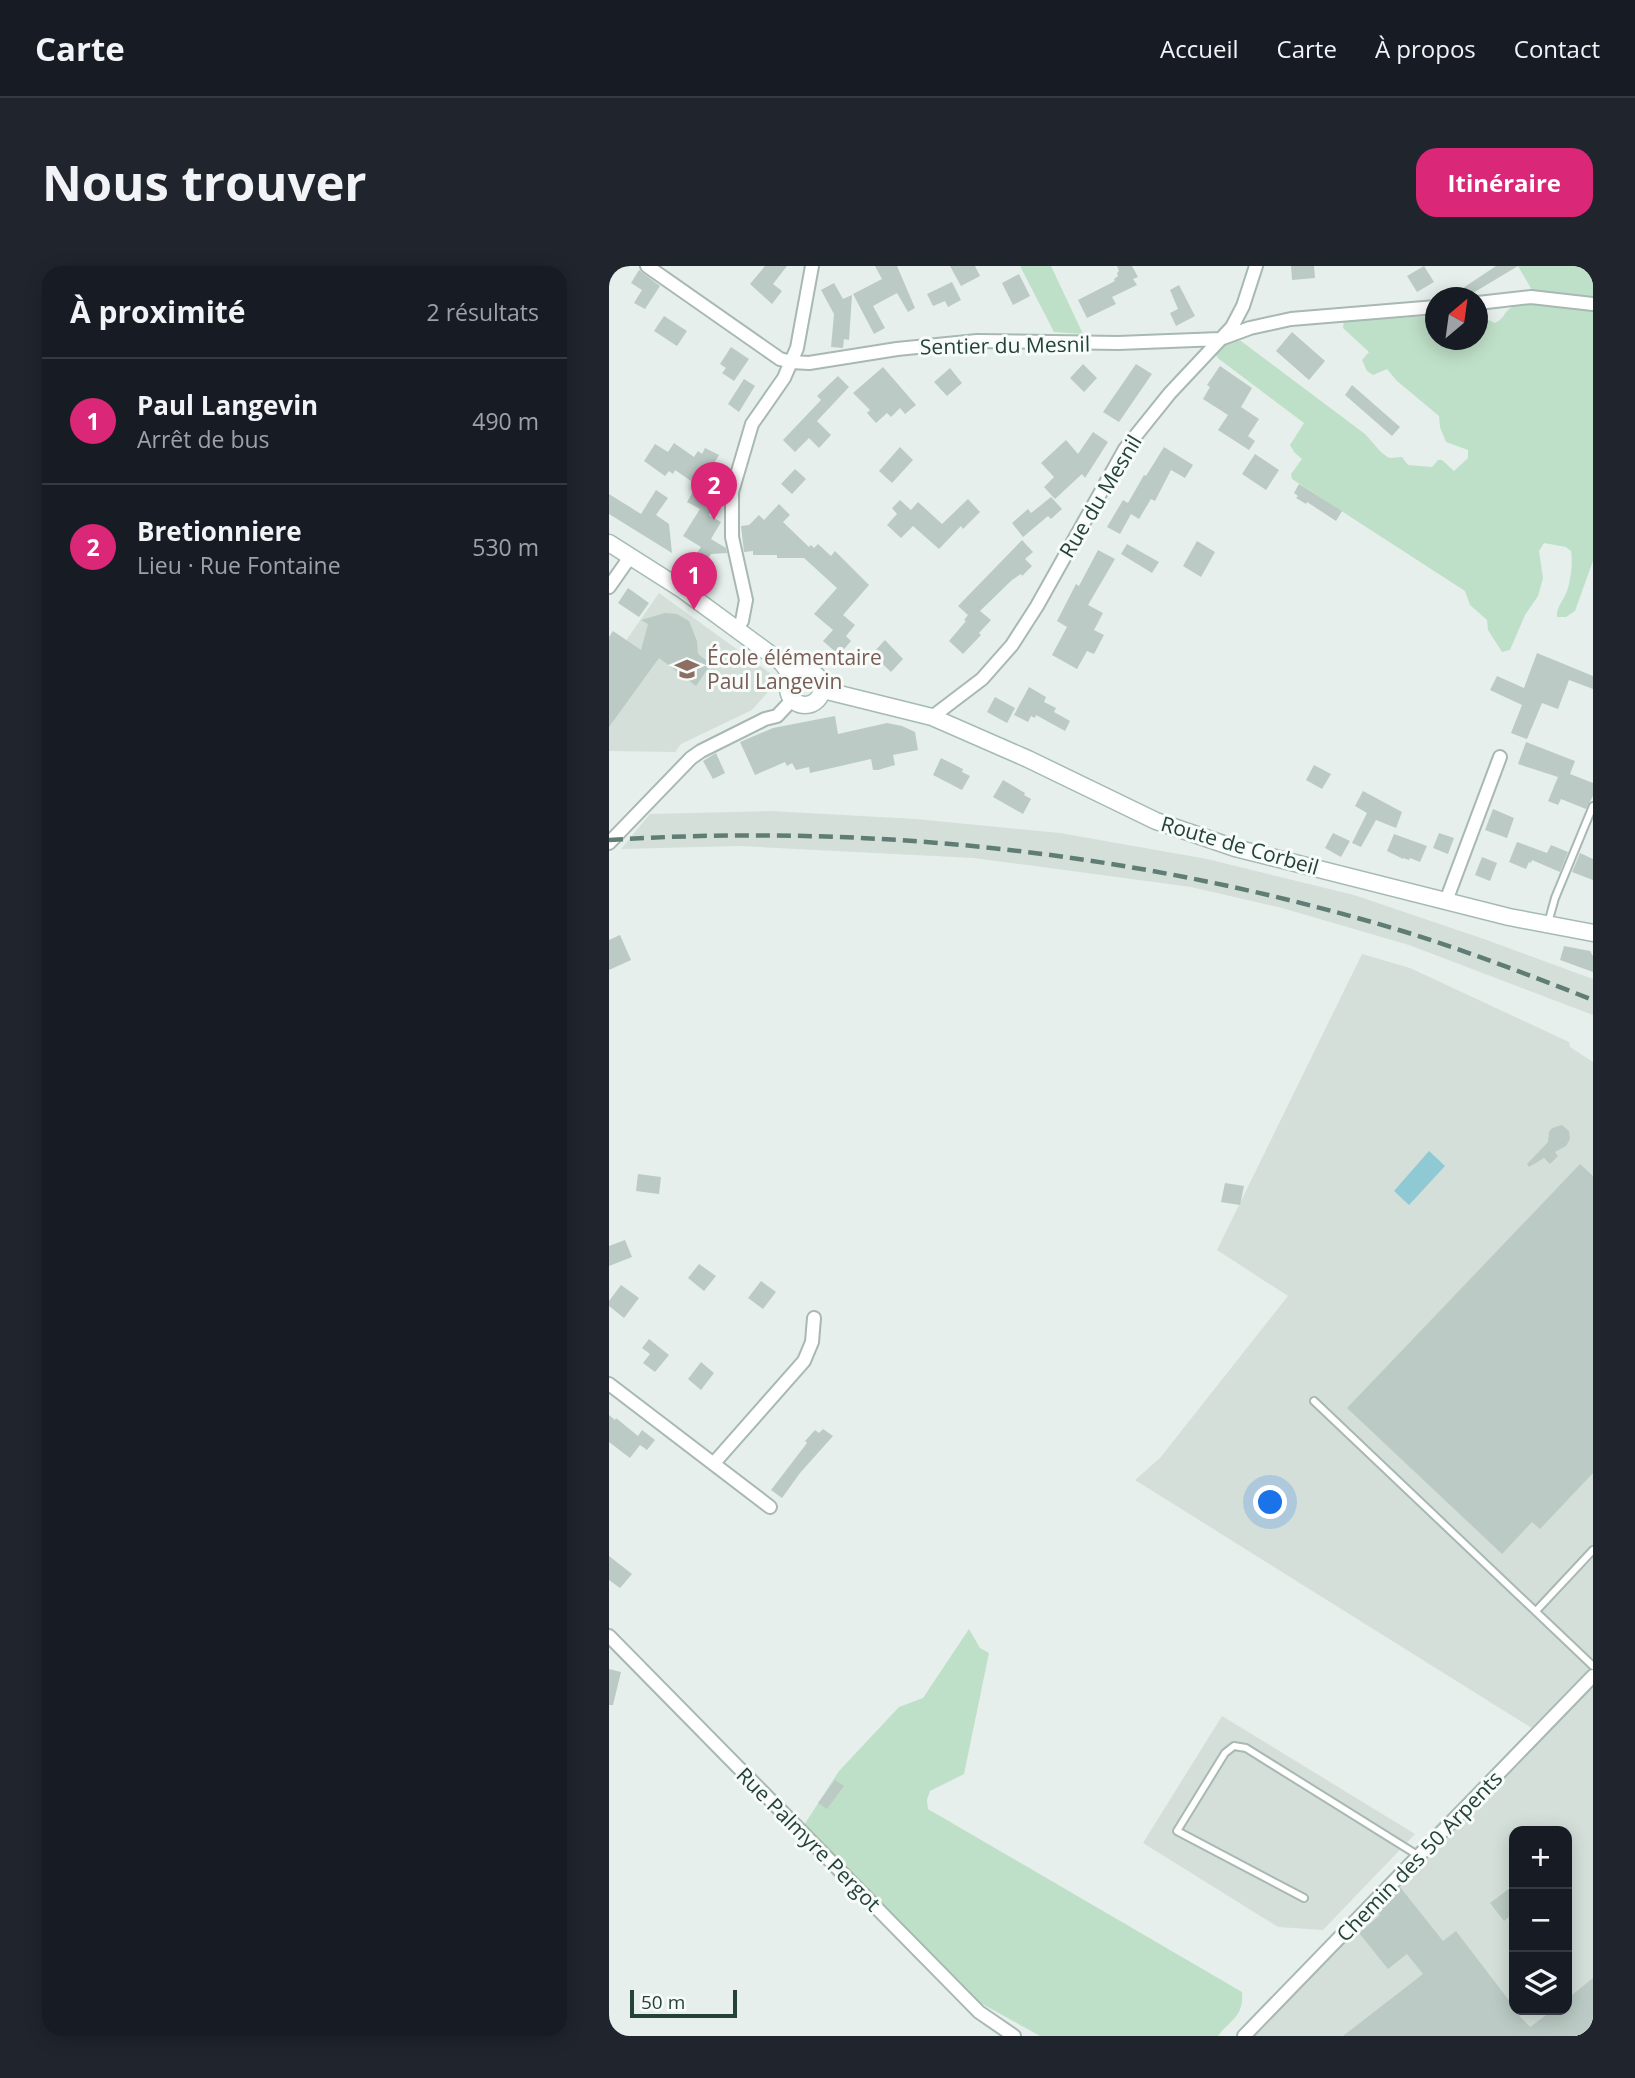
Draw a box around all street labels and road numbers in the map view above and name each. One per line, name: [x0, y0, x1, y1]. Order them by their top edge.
street label: Sentier du Mesnil: [920, 330, 1090, 360]
street label: Rue du Mesnil: [1052, 429, 1148, 563]
street label: Route de Corbeil: [1158, 809, 1322, 881]
street label: Rue Palmyre Pergot: [731, 1761, 887, 1917]
street label: Chemin des 50 Arpents: [1330, 1764, 1508, 1948]

